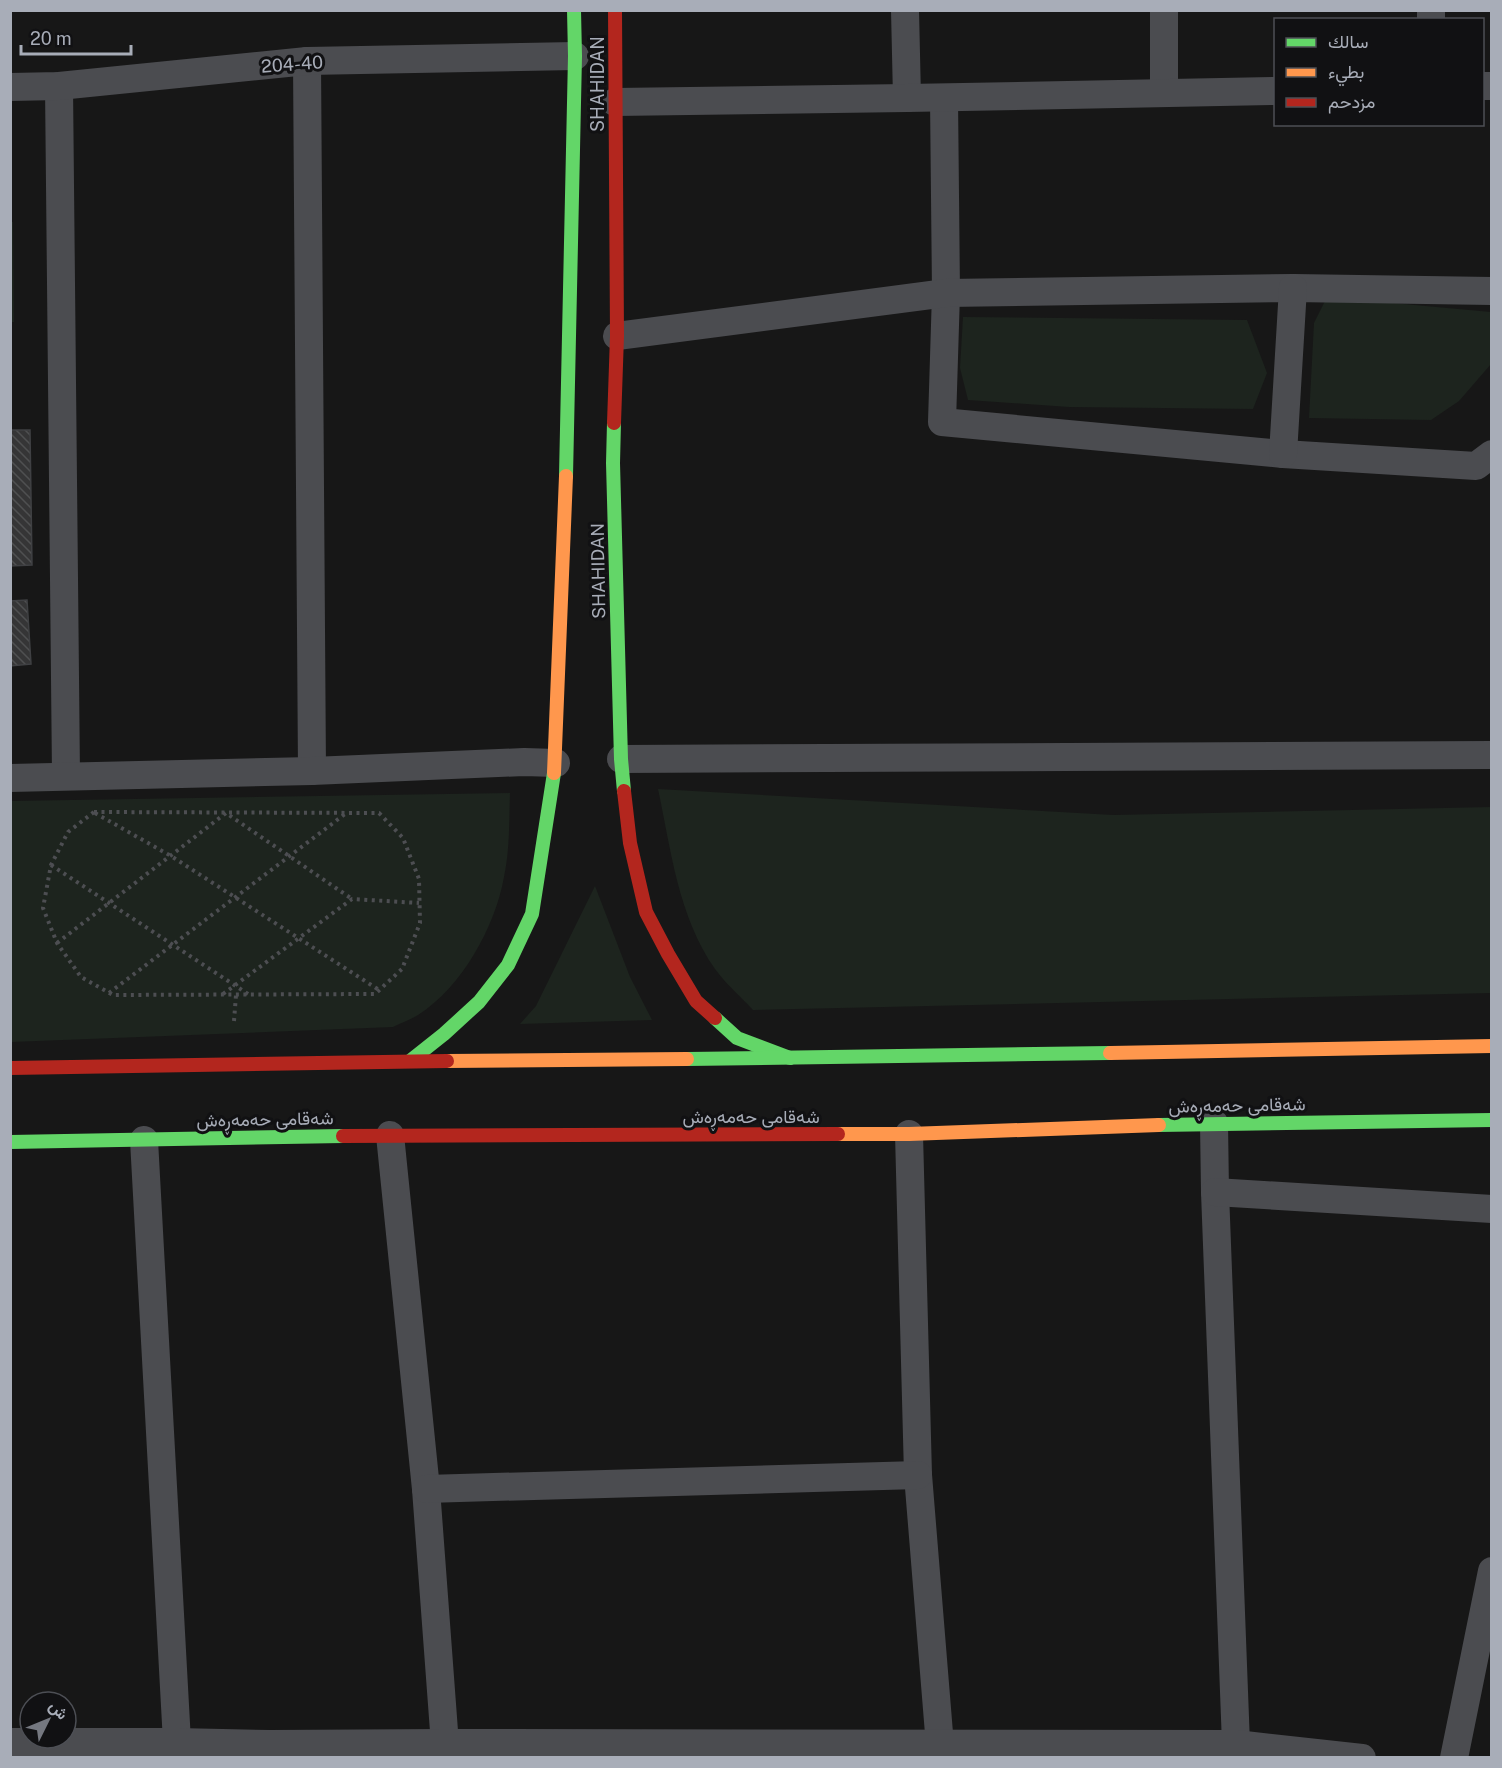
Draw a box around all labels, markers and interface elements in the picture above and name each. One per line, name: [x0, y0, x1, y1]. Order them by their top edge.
scale bar: [21, 18, 130, 56]
legend: [1274, 18, 1484, 126]
text: 20 m: [30, 28, 72, 49]
text: سالك: [1328, 31, 1368, 52]
street label: SHAHIDAN: [587, 36, 608, 132]
street label: 204-40: [260, 51, 324, 77]
text: بطيء: [1328, 61, 1364, 87]
text: مزدحم: [1328, 91, 1375, 114]
street label: SHAHIDAN: [587, 523, 609, 619]
street label: شەقامی حەمەڕەش: [1168, 1093, 1306, 1121]
street label: شەقامی حەمەڕەش: [682, 1106, 820, 1131]
street label: شەقامی حەمەڕەش: [196, 1107, 334, 1135]
north arrow: [18, 1690, 78, 1750]
text: ش: [45, 1697, 72, 1724]

